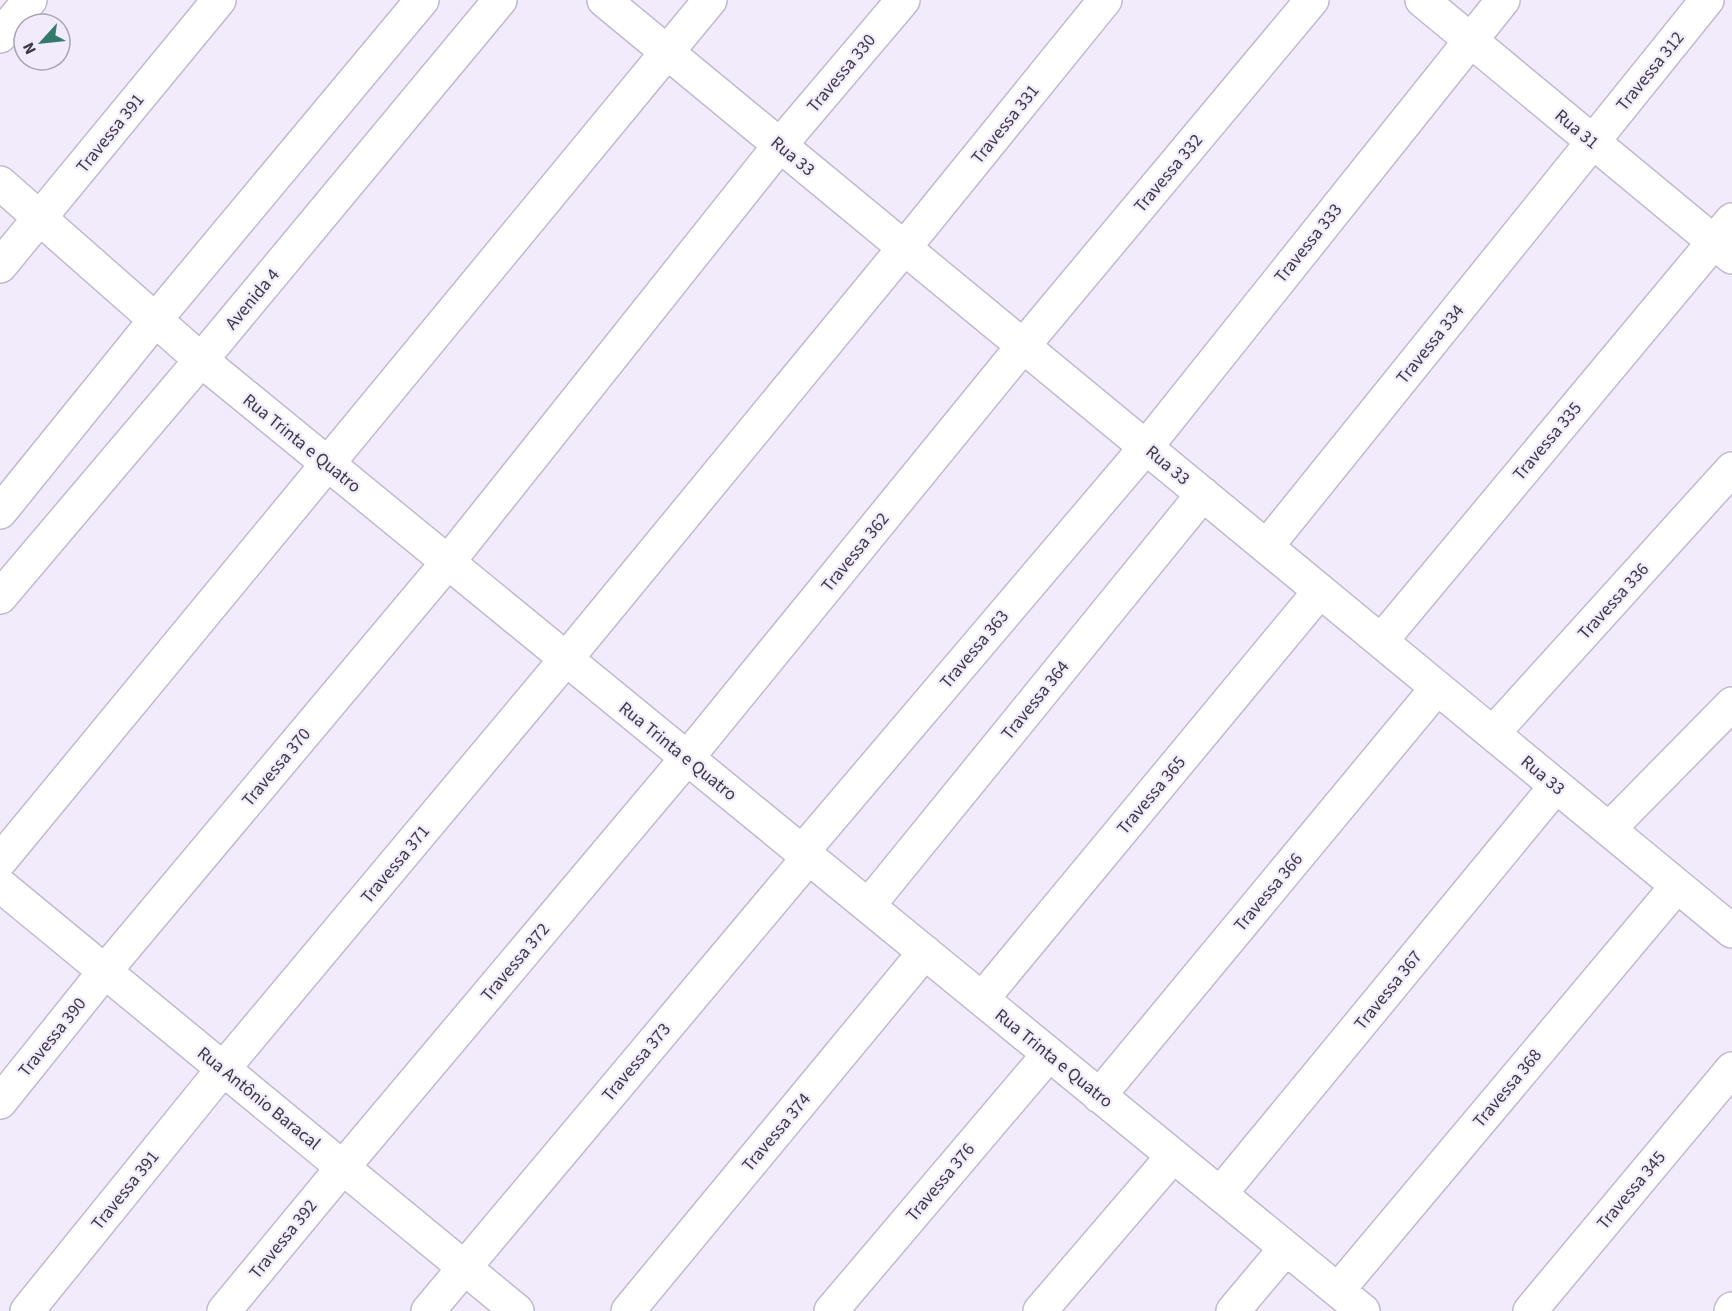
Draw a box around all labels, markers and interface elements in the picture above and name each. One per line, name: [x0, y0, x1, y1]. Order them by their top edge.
north arrow: [12, 12, 72, 72]
street label: Travessa 312: [1611, 26, 1690, 116]
street label: Travessa 330: [801, 29, 882, 118]
text: N: [17, 39, 42, 58]
street label: Travessa 331: [966, 79, 1045, 169]
street label: Travessa 391: [71, 88, 150, 178]
street label: Rua 31: [1549, 104, 1604, 155]
street label: Travessa 332: [1128, 129, 1209, 218]
street label: Rua 33: [765, 131, 820, 182]
street label: Travessa 333: [1269, 198, 1348, 288]
street label: Avenida 4: [219, 263, 285, 335]
street label: Travessa 334: [1391, 299, 1470, 389]
street label: Rua Trinta e Quatro: [237, 388, 366, 499]
street label: Travessa 335: [1507, 397, 1588, 486]
street label: Rua 33: [1140, 440, 1195, 491]
street label: Travessa 362: [816, 507, 895, 597]
street label: Travessa 336: [1572, 557, 1655, 645]
street label: Travessa 363: [934, 605, 1015, 694]
street label: Travessa 364: [996, 655, 1075, 745]
street label: Rua Trinta e Quatro: [613, 696, 742, 807]
street label: Travessa 370: [236, 723, 317, 812]
street label: Rua 33: [1515, 750, 1570, 801]
street label: Travessa 365: [1111, 751, 1192, 840]
street label: Travessa 371: [355, 820, 436, 909]
street label: Travessa 366: [1228, 848, 1309, 937]
street label: Travessa 372: [475, 918, 556, 1007]
street label: Travessa 367: [1349, 945, 1428, 1035]
street label: Travessa 390: [13, 992, 92, 1082]
street label: Rua Trinta e Quatro: [989, 1003, 1118, 1114]
street label: Travessa 373: [596, 1018, 677, 1107]
street label: Rua Antônio Baracal: [192, 1041, 326, 1156]
street label: Travessa 368: [1467, 1044, 1548, 1133]
street label: Travessa 374: [736, 1088, 817, 1177]
street label: Travessa 376: [900, 1138, 981, 1227]
street label: Travessa 391: [86, 1145, 165, 1235]
street label: Travessa 345: [1591, 1146, 1672, 1235]
street label: Travessa 392: [244, 1194, 323, 1284]

